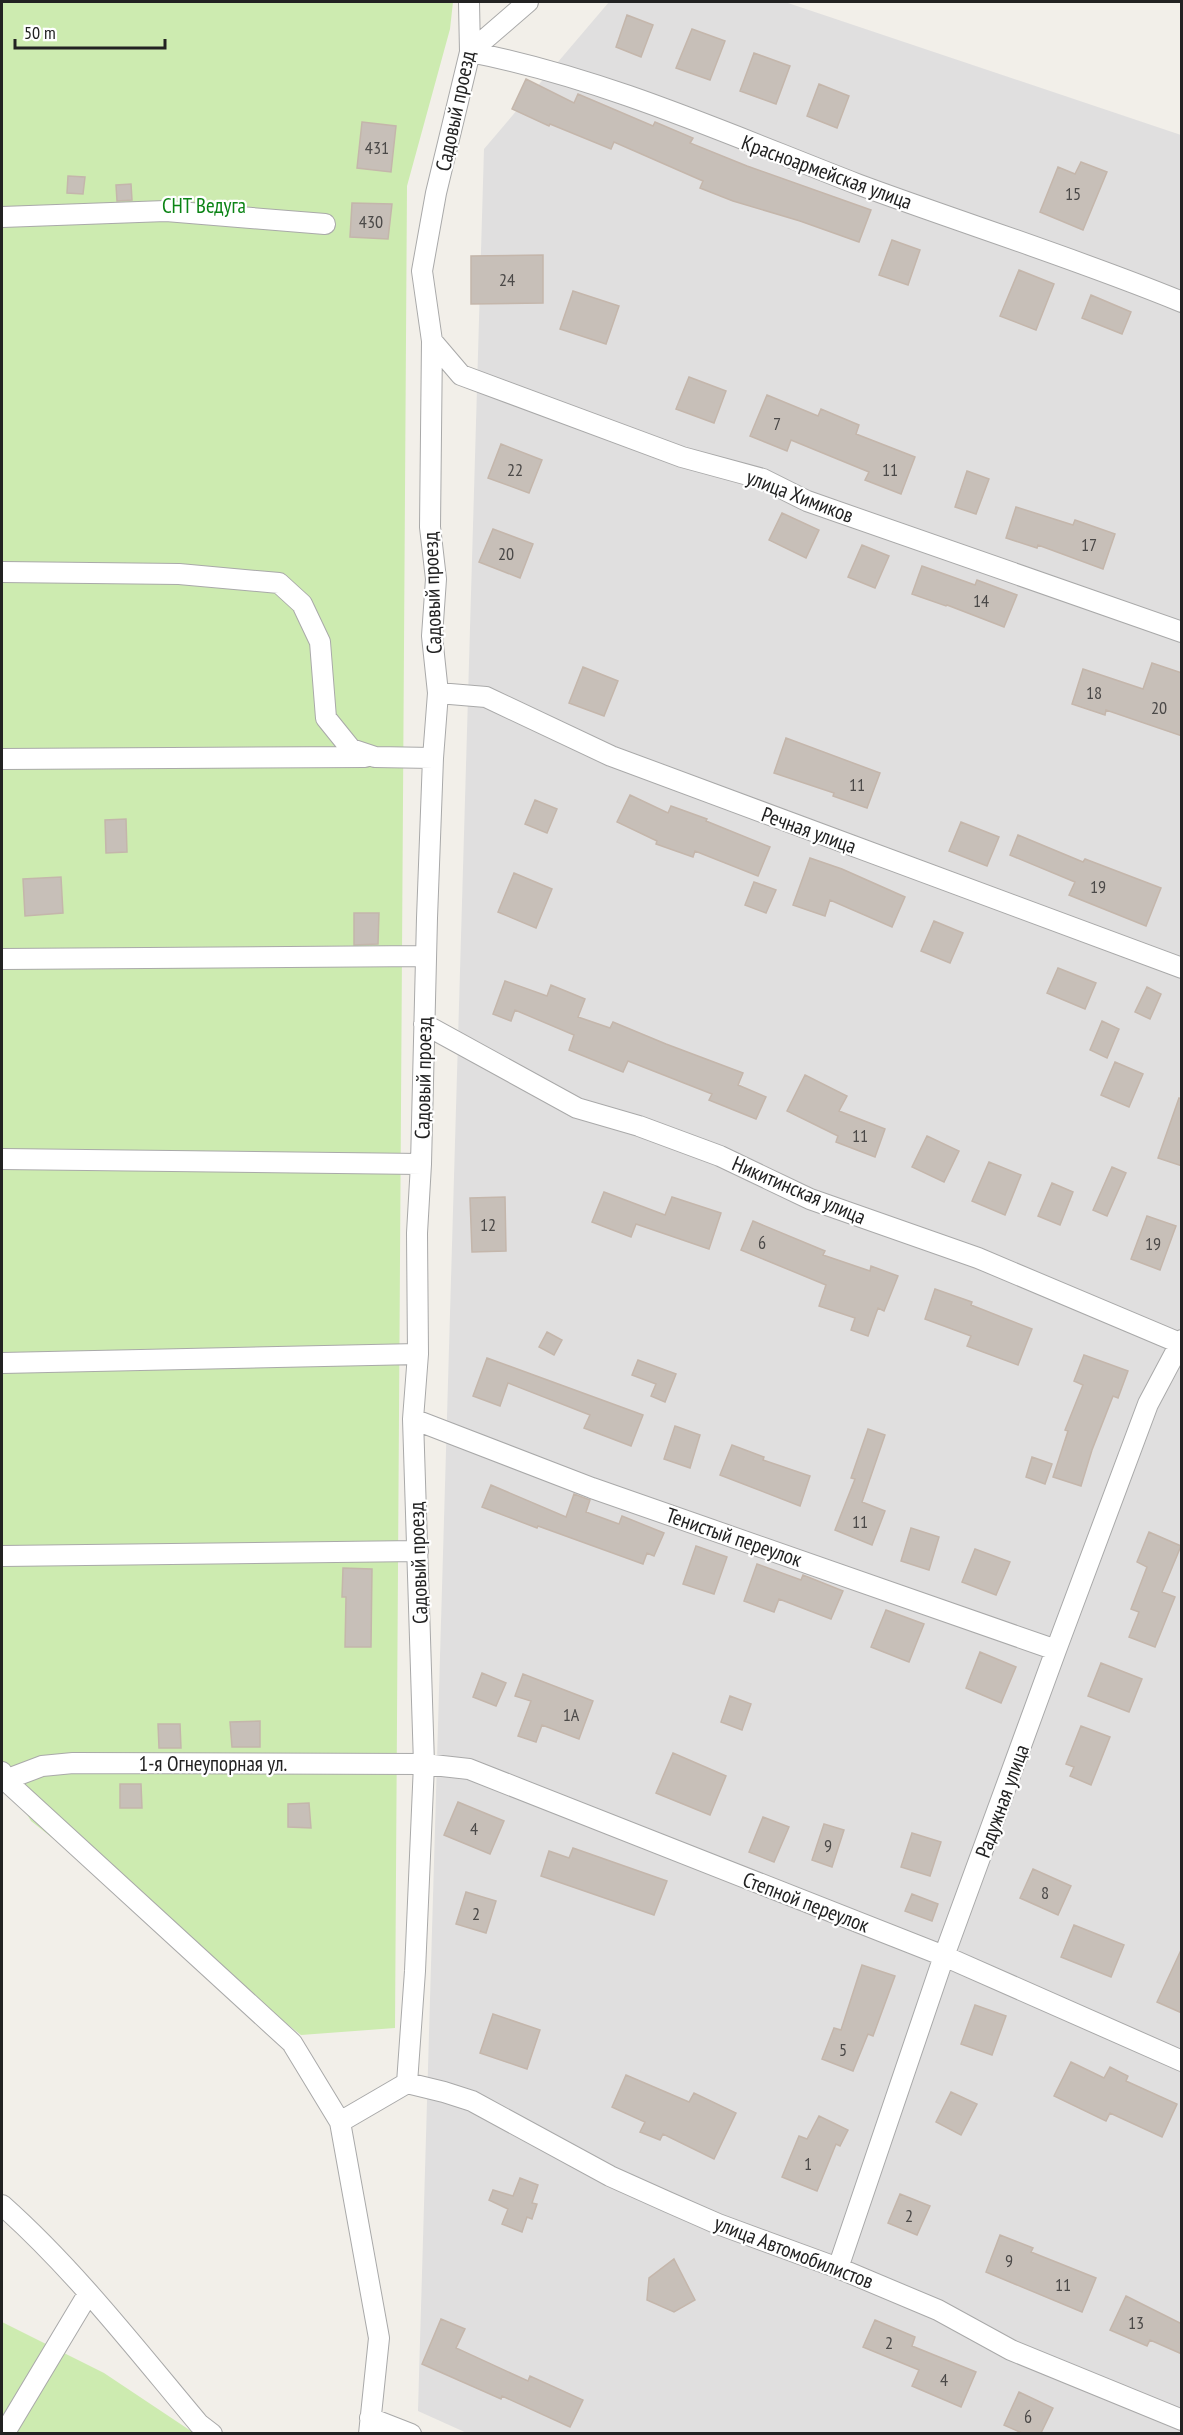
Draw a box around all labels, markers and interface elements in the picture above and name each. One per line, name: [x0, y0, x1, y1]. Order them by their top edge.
scale bar: [15, 12, 165, 50]
text: 50 m: [24, 21, 56, 44]
street label: Садовый проезд: [429, 48, 481, 174]
street label: Красноармейская улица: [738, 129, 916, 215]
house number: 431: [365, 136, 389, 159]
house number: 15: [1065, 182, 1081, 205]
park label: СНТ Ведуга: [162, 192, 246, 219]
house number: 430: [359, 210, 383, 233]
house number: 24: [499, 268, 515, 291]
house number: 7: [773, 412, 781, 435]
house number: 22: [507, 458, 523, 481]
house number: 11: [882, 458, 898, 481]
street label: улица Химиков: [743, 463, 857, 529]
street label: Садовый проезд: [416, 531, 448, 655]
house number: 17: [1081, 533, 1097, 556]
house number: 20: [498, 542, 514, 565]
house number: 14: [973, 589, 989, 612]
house number: 18: [1086, 681, 1102, 704]
house number: 20: [1151, 696, 1167, 719]
house number: 11: [849, 773, 865, 796]
street label: Речная улица: [758, 800, 860, 860]
house number: 19: [1090, 875, 1106, 898]
street label: Садовый проезд: [408, 1017, 438, 1139]
house number: 11: [852, 1124, 868, 1147]
street label: Никитинская улица: [728, 1150, 870, 1230]
house number: 12: [480, 1213, 496, 1236]
house number: 6: [758, 1231, 766, 1254]
house number: 19: [1145, 1232, 1161, 1255]
street label: Садовый проезд: [402, 1501, 434, 1625]
street label: Тенистый переулок: [663, 1501, 805, 1573]
house number: 11: [852, 1510, 868, 1533]
house number: 1А: [563, 1703, 580, 1726]
street label: Радужная улица: [969, 1741, 1035, 1861]
street label: 1-я Огнеупорная ул.: [139, 1750, 287, 1777]
house number: 4: [470, 1817, 478, 1840]
house number: 9: [824, 1834, 832, 1857]
street label: Степной переулок: [739, 1866, 873, 1938]
house number: 8: [1041, 1881, 1049, 1904]
house number: 2: [472, 1902, 480, 1925]
house number: 5: [839, 2038, 847, 2061]
house number: 1: [804, 2152, 812, 2175]
house number: 2: [905, 2204, 913, 2227]
street label: улица Автомобилистов: [711, 2209, 877, 2295]
house number: 9: [1005, 2249, 1013, 2272]
house number: 11: [1055, 2273, 1071, 2296]
house number: 13: [1128, 2311, 1144, 2334]
house number: 2: [885, 2331, 893, 2354]
house number: 4: [940, 2368, 948, 2391]
house number: 6: [1024, 2405, 1032, 2428]

